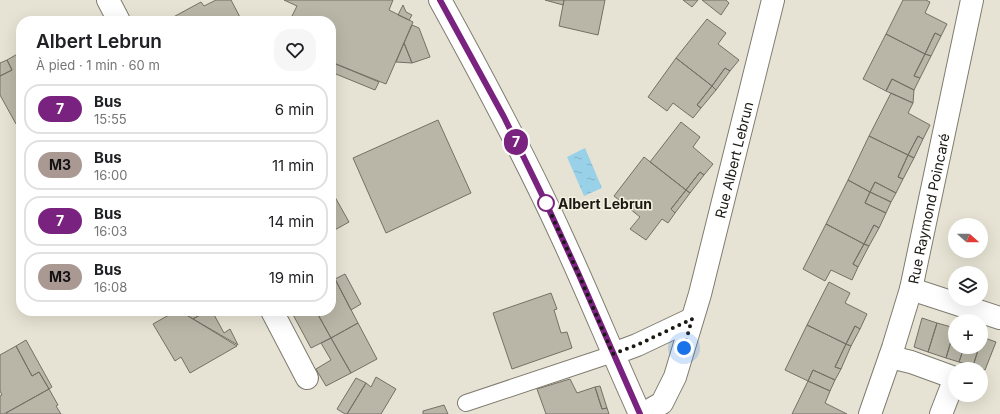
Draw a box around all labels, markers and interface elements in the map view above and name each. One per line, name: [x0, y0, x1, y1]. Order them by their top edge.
button: heart: [274, 29, 316, 71]
text: Albert Lebrun: [36, 30, 162, 53]
text: À pied · 1 min · 60 m: [36, 57, 160, 73]
text: Bus: [94, 92, 122, 111]
text: 7: [56, 100, 64, 117]
text: 6 min: [275, 100, 314, 119]
street label: Rue Albert Lebrun: [711, 100, 756, 220]
text: 15:55: [94, 111, 127, 127]
line badge: 7: [503, 129, 529, 155]
street label: Rue Raymond Poincaré: [904, 131, 952, 285]
text: 7: [512, 133, 520, 150]
text: Bus: [94, 148, 122, 167]
text: M3: [49, 156, 71, 173]
text: 11 min: [272, 156, 314, 175]
text: 16:00: [94, 167, 128, 183]
marker: Albert Lebrun: [537, 194, 555, 212]
place label: Albert Lebrun: [558, 195, 652, 212]
text: Bus: [94, 204, 122, 223]
text: 7: [56, 212, 64, 229]
text: 14 min: [268, 212, 314, 231]
north arrow: [948, 218, 988, 258]
map controls: [948, 218, 988, 402]
text: 16:03: [94, 223, 127, 239]
text: Bus: [94, 260, 122, 279]
button: layers: [948, 266, 988, 306]
text: M3: [49, 268, 71, 285]
text: 19 min: [269, 268, 314, 287]
text: 16:08: [94, 279, 127, 295]
button: +: [948, 314, 988, 354]
your location: [674, 338, 694, 358]
button: −: [948, 362, 988, 402]

